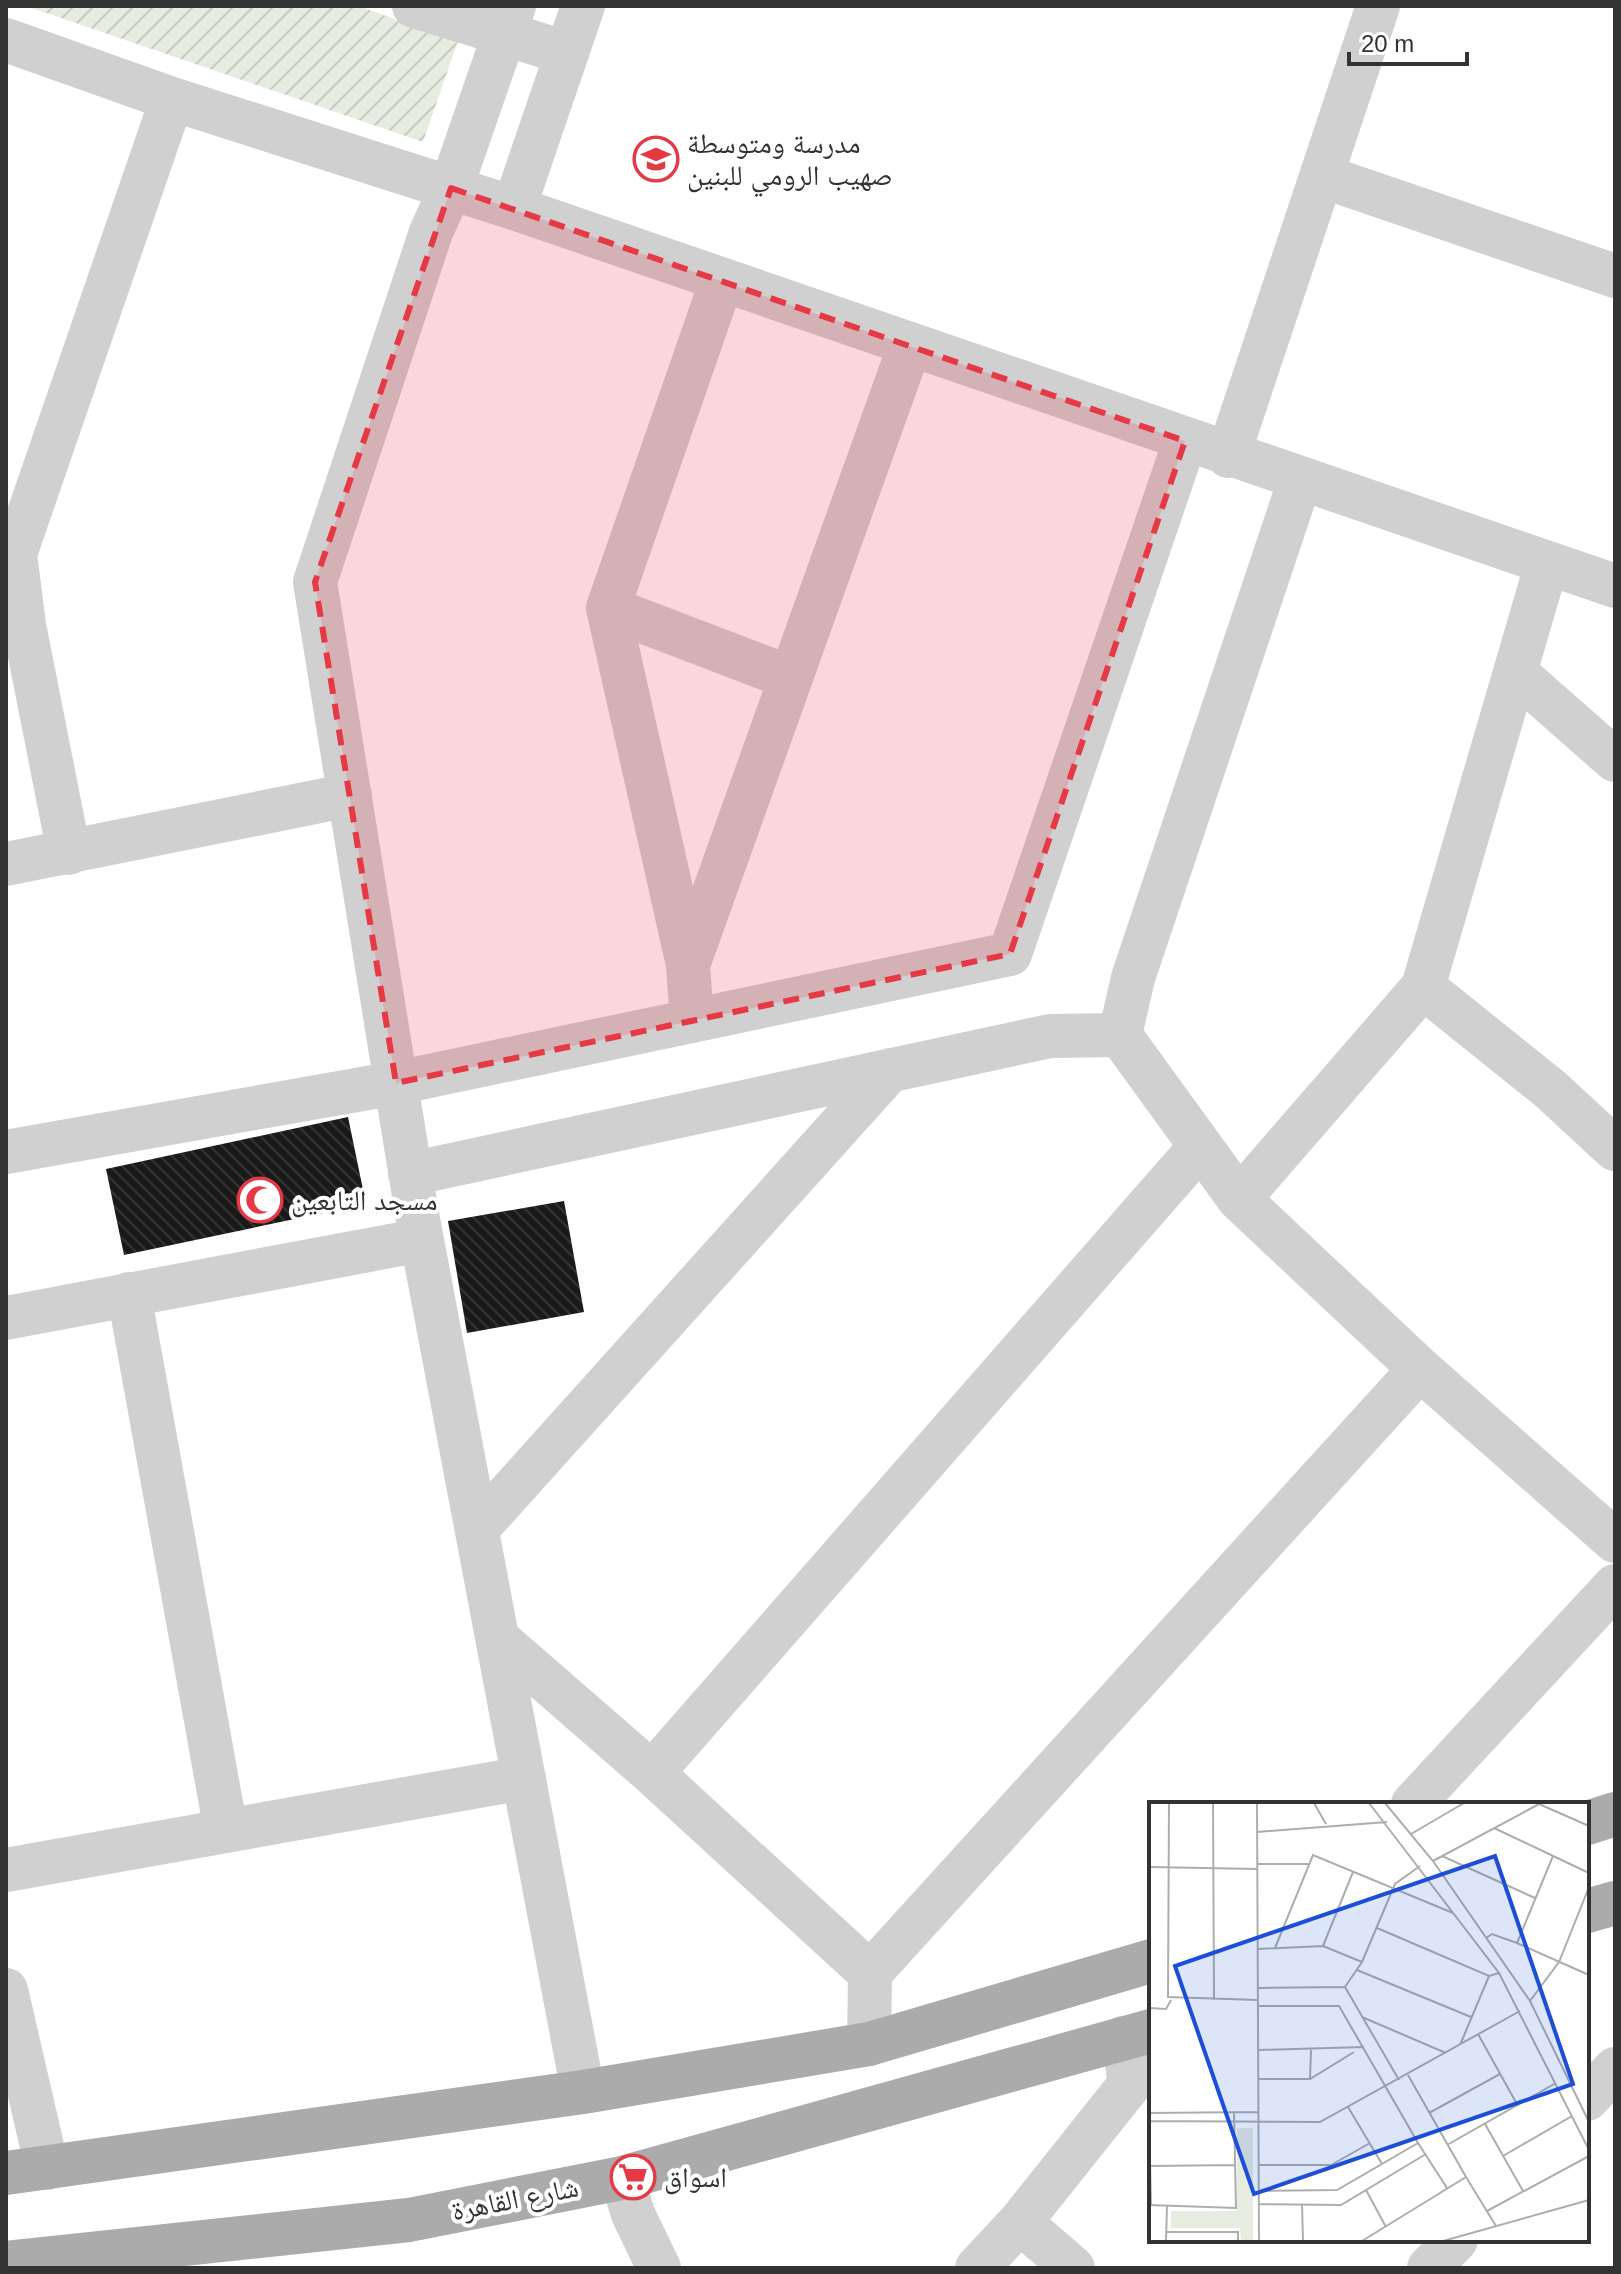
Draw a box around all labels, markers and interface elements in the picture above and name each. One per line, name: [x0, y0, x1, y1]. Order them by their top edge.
scale bar: [1349, 16, 1467, 66]
text: 20 m: [1361, 30, 1414, 57]
place label: مدرسة ومتوسطة صهيب الرومي للبنين: [687, 128, 893, 198]
school or university icon: مدرسة ومتوسطة صهيب الرومي للبنين: [632, 135, 680, 183]
mosque icon: مسجد التابعين: [236, 1176, 284, 1224]
place label: مسجد التابعين: [291, 1185, 438, 1218]
inset map: [1149, 1802, 1589, 2242]
supermarket icon: اسواق: [609, 2153, 657, 2201]
place label: اسواق: [664, 2162, 727, 2195]
street label: شارع القاهرة: [449, 2172, 581, 2228]

